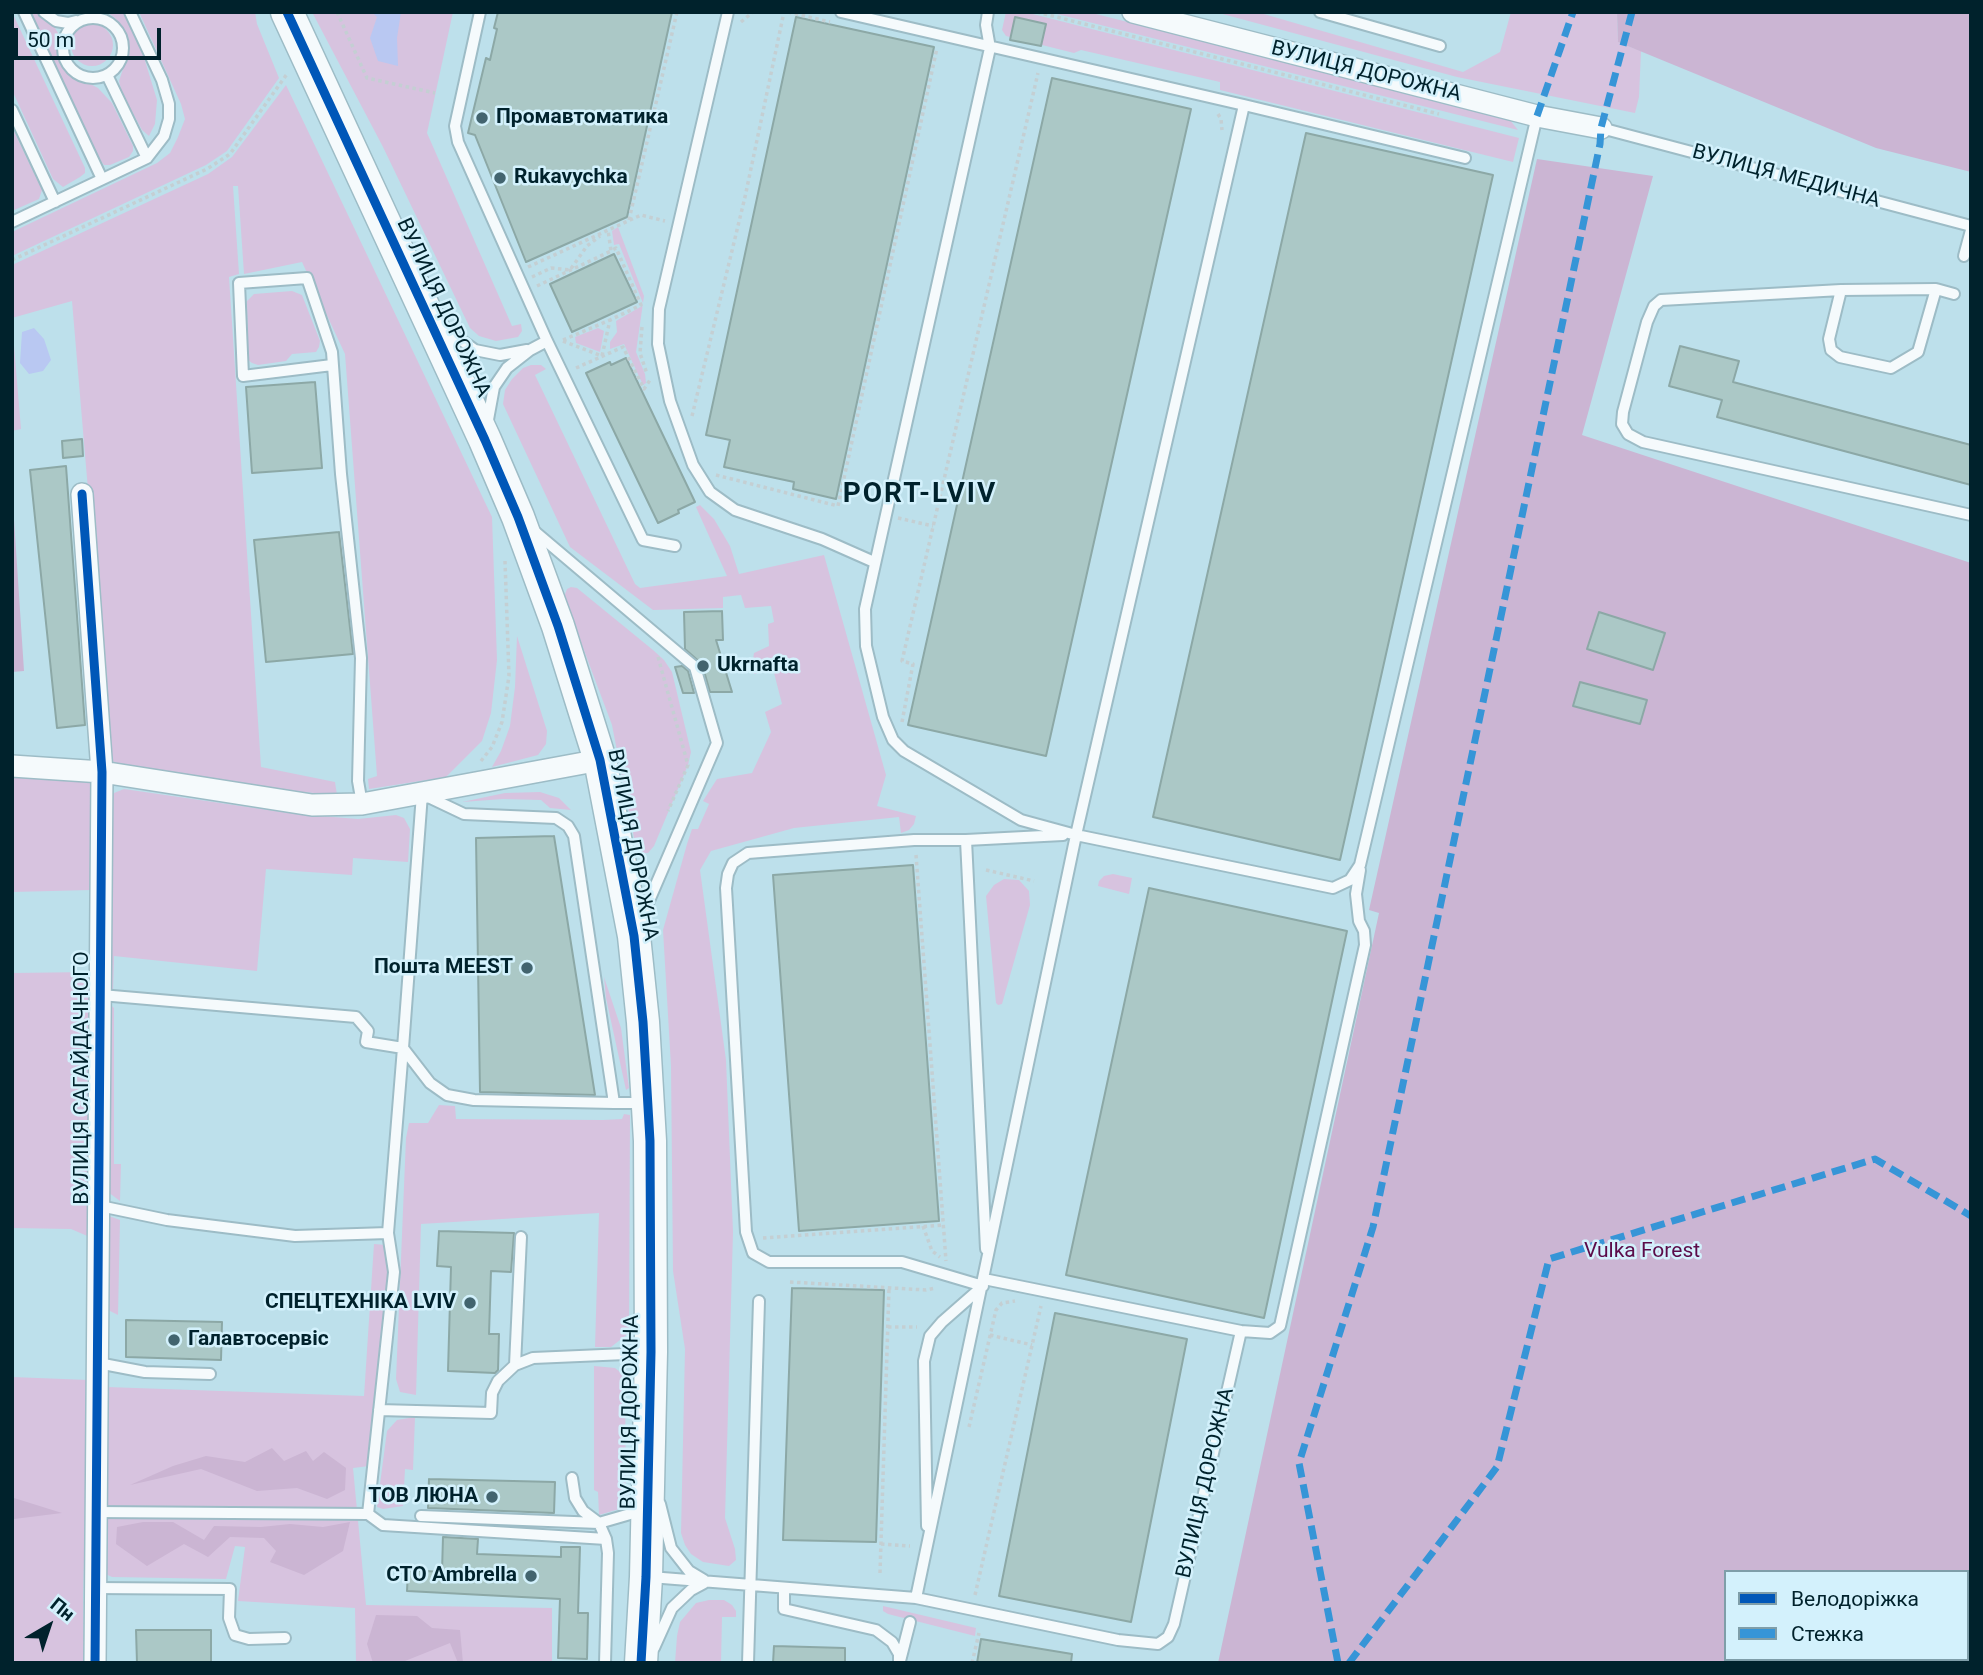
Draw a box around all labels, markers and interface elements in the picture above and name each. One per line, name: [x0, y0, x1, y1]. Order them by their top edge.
scale bar: [18, 14, 164, 58]
text: 50 m: [27, 28, 74, 52]
street label: ВУЛИЦЯ ДОРОЖНА: [1268, 36, 1464, 108]
place label: Промавтоматика: [496, 105, 668, 131]
marker: Промавтоматика: [474, 110, 490, 126]
street label: ВУЛИЦЯ МЕДИЧНА: [1689, 140, 1883, 214]
place label: Rukavychka: [514, 165, 628, 191]
marker: Rukavychka: [492, 170, 508, 186]
street label: ВУЛИЦЯ ДОРОЖНА: [390, 214, 496, 402]
district label: PORT-LVIV: [844, 478, 996, 512]
place label: Ukrnafta: [717, 653, 799, 679]
marker: Ukrnafta: [695, 658, 711, 674]
street label: ВУЛИЦЯ ДОРОЖНА: [601, 747, 663, 943]
street label: ВУЛИЦЯ САГАЙДАЧНОГО: [70, 951, 96, 1205]
place label: Пошта MEEST: [374, 955, 513, 981]
marker: Пошта MEEST: [519, 960, 535, 976]
park label: Vulka Forest: [1584, 1239, 1700, 1265]
place label: СПЕЦТЕХНІКА LVIV: [265, 1290, 456, 1316]
marker: СПЕЦТЕХНІКА LVIV: [462, 1295, 478, 1311]
street label: ВУЛИЦЯ ДОРОЖНА: [617, 1314, 645, 1510]
place label: Галавтосервіс: [188, 1327, 329, 1353]
marker: Галавтосервіс: [166, 1332, 182, 1348]
street label: ВУЛИЦЯ ДОРОЖНА: [1172, 1385, 1240, 1581]
place label: ТОВ ЛЮНА: [368, 1484, 478, 1510]
marker: ТОВ ЛЮНА: [484, 1489, 500, 1505]
place label: СТО Ambrella: [386, 1563, 517, 1589]
marker: СТО Ambrella: [523, 1568, 539, 1584]
legend: [1724, 1570, 1969, 1661]
text: Велодоріжка: [1791, 1587, 1919, 1611]
north arrow: [14, 1591, 84, 1661]
text: Пн: [46, 1593, 79, 1626]
text: Стежка: [1791, 1622, 1864, 1646]

